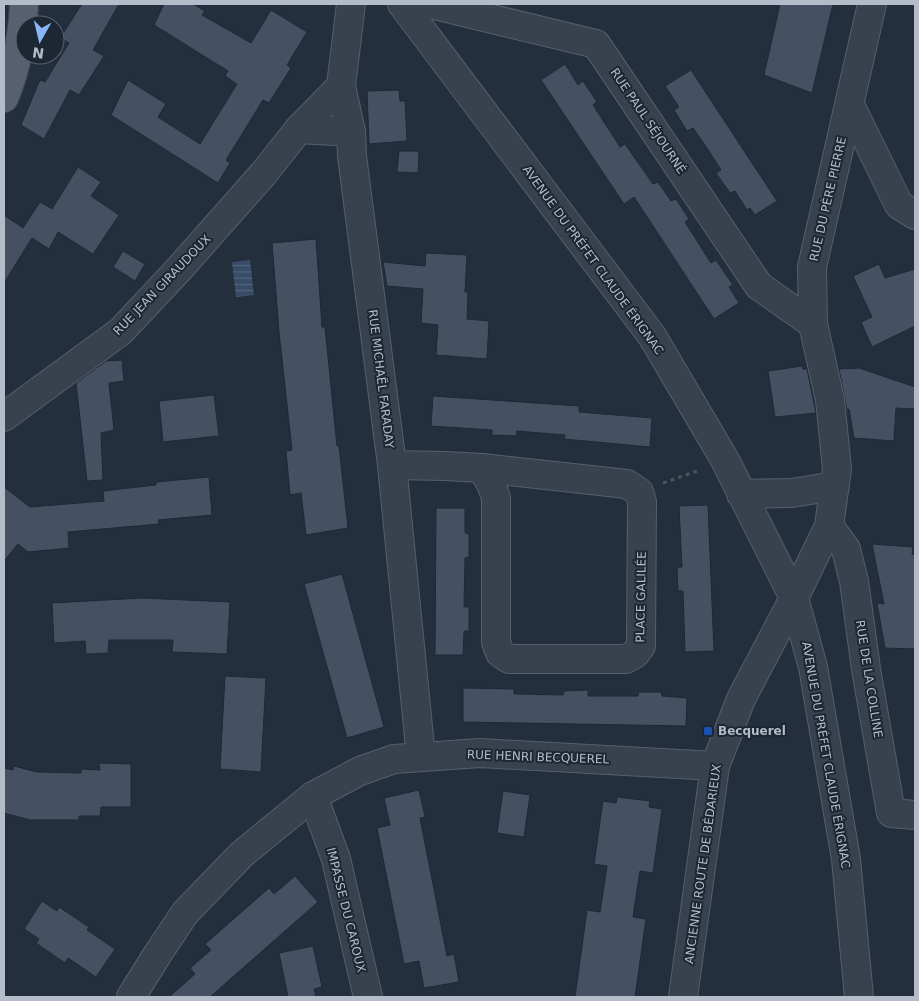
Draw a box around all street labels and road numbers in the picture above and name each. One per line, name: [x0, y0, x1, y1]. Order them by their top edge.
street label: RUE PAUL SÉJOURNÉ: [607, 65, 689, 176]
street label: RUE DU PÈRE PIERRE: [806, 135, 849, 263]
street label: AVENUE DU PRÉFET CLAUDE ÉRIGNAC: [520, 162, 667, 357]
street label: RUE JEAN GIRAUDOUX: [110, 232, 214, 338]
street label: RUE MICHAËL FARADAY: [366, 309, 398, 450]
street label: PLACE GALILÉE: [632, 551, 649, 643]
street label: RUE DE LA COLLINE: [853, 619, 885, 739]
street label: AVENUE DU PRÉFET CLAUDE ÉRIGNAC: [799, 640, 854, 870]
street label: RUE HENRI BECQUEREL: [467, 748, 610, 766]
street label: ANCIENNE ROUTE DE BÉDARIEUX: [681, 763, 724, 965]
street label: IMPASSE DU CAROUX: [324, 846, 368, 974]

